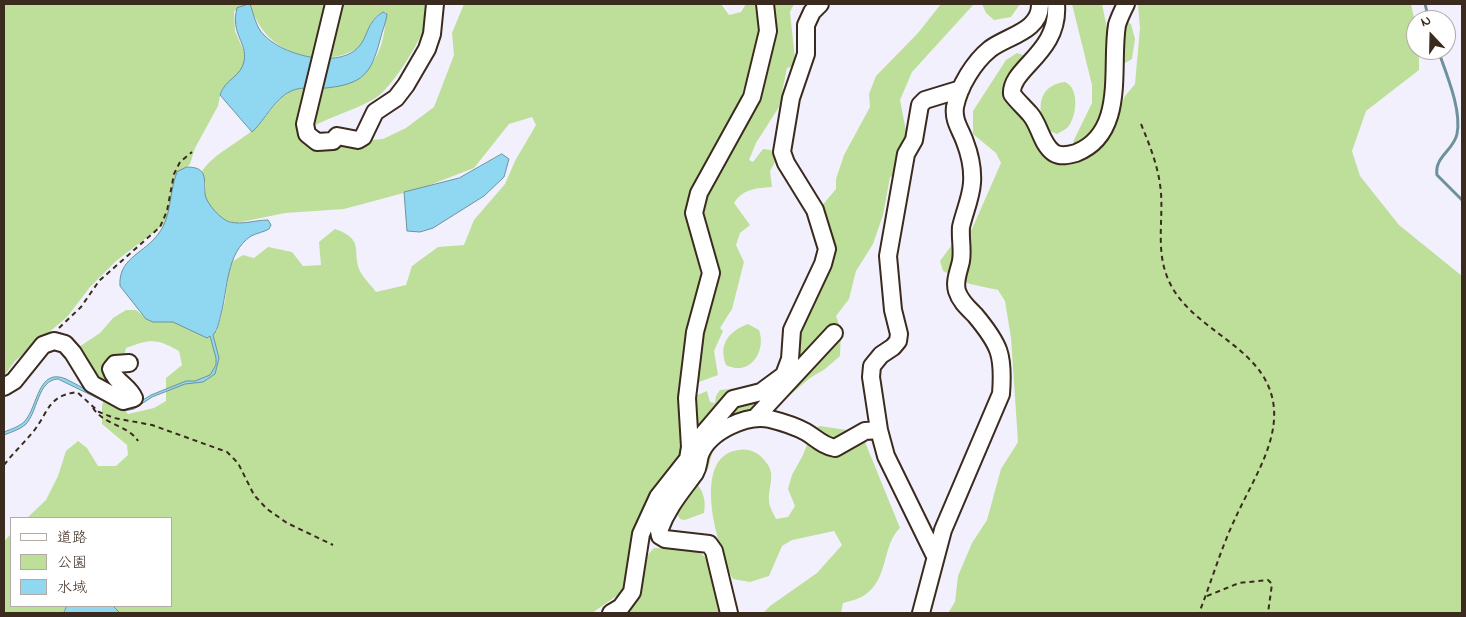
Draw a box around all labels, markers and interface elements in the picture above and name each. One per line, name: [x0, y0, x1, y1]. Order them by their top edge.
north arrow: [1406, 10, 1456, 60]
text: N: [1418, 10, 1434, 33]
legend: [10, 517, 172, 607]
text: 道路: [57, 527, 87, 549]
text: 公園: [57, 552, 87, 574]
text: 水域: [57, 577, 87, 599]

